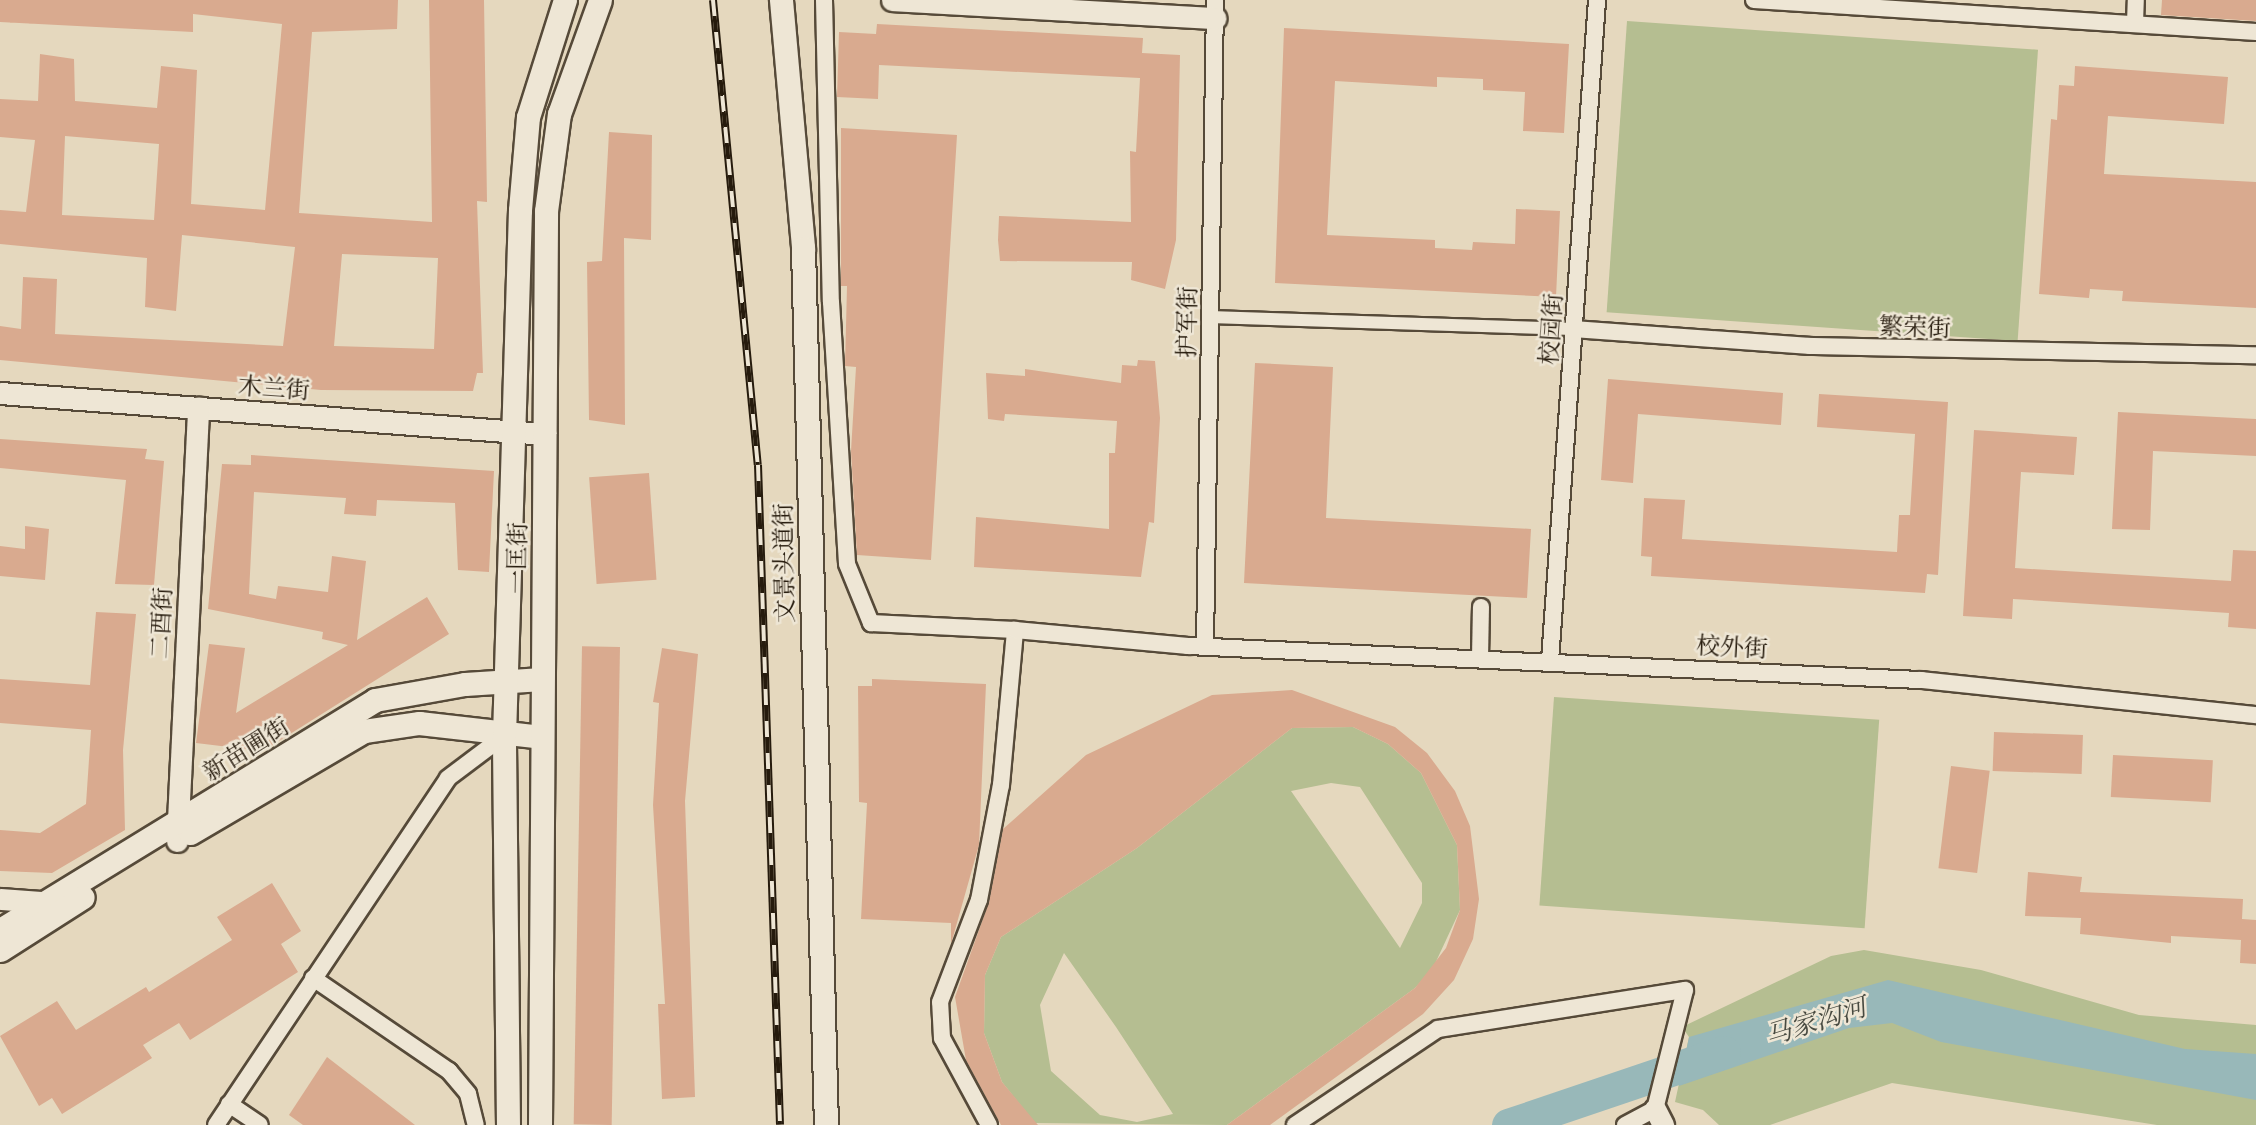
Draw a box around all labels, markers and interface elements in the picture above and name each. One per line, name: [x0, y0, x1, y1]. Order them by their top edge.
street label: 护军街: [1172, 286, 1202, 358]
street label: 校园街: [1534, 292, 1568, 366]
street label: 繁荣街: [1879, 311, 1951, 343]
street label: 木兰街: [237, 371, 311, 405]
street label: 文景头道街: [769, 503, 799, 623]
street label: 一匡街: [502, 522, 532, 594]
street label: 二酉街: [145, 586, 177, 660]
street label: 校外街: [1695, 631, 1769, 663]
street label: 新苗圃街: [198, 711, 294, 787]
water label: 马家沟河: [1762, 992, 1870, 1052]

